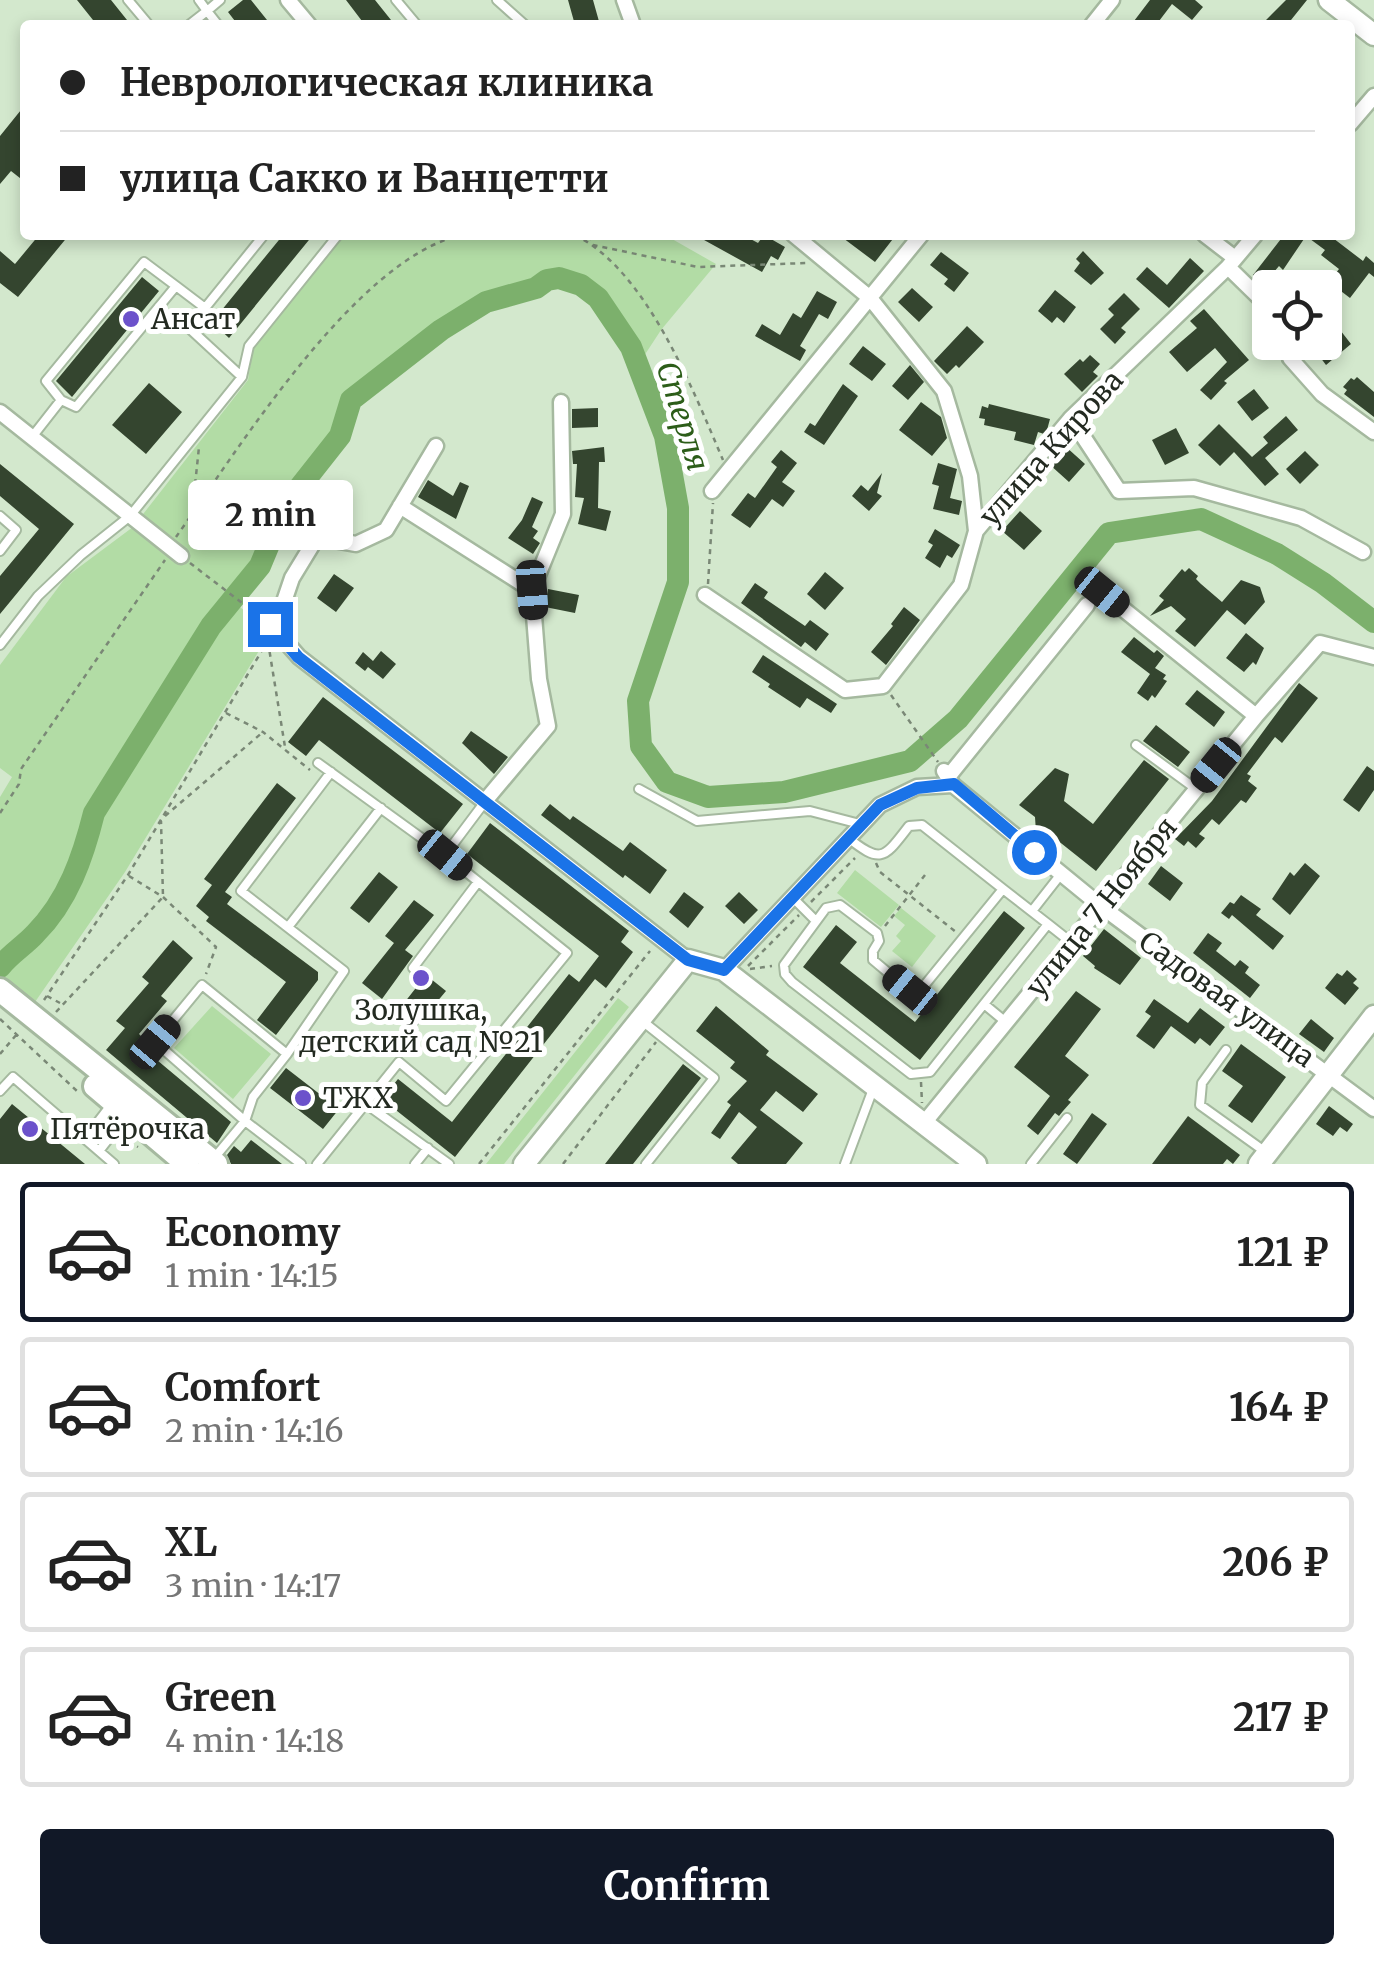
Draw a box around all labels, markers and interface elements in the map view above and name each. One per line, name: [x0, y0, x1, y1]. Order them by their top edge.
text: Неврологическая клиника: [120, 59, 653, 106]
text: улица Сакко и Ванцетти: [120, 155, 609, 202]
map controls: [1252, 270, 1342, 360]
button: locate: [1252, 270, 1342, 360]
place label: Ансат: [150, 301, 235, 337]
marker: Ансат: [120, 308, 142, 330]
water label: Стерля: [648, 357, 718, 475]
street label: улица Кирова: [972, 363, 1130, 533]
callout: 2 min: [188, 479, 352, 549]
text: 2 min: [225, 495, 316, 535]
car: [515, 559, 549, 621]
car: [1069, 561, 1135, 623]
route end: [248, 602, 293, 647]
car: [1185, 732, 1247, 798]
street label: улица 7 Ноября: [1018, 810, 1184, 1004]
car: [412, 824, 478, 886]
route start: [1012, 830, 1057, 875]
street label: Садовая улица: [1132, 923, 1322, 1075]
car: [877, 959, 943, 1021]
marker: Золушка, детский сад №21: [410, 967, 432, 989]
place label: Золушка, детский сад №21: [298, 992, 543, 1060]
car: [124, 1009, 186, 1075]
place label: ТЖХ: [323, 1080, 393, 1116]
marker: ТЖХ: [292, 1087, 314, 1109]
place label: Пятёрочка: [50, 1111, 205, 1147]
marker: Пятёрочка: [19, 1118, 41, 1140]
icon: car: [45, 1207, 135, 1297]
text: Economy: [165, 1209, 340, 1256]
text: 121 ₽: [1236, 1229, 1329, 1276]
text: 1 min · 14:15: [165, 1256, 339, 1296]
icon: car: [45, 1362, 135, 1452]
text: Comfort: [165, 1364, 321, 1411]
text: 164 ₽: [1229, 1384, 1329, 1431]
text: 2 min · 14:16: [165, 1411, 344, 1451]
icon: car: [45, 1517, 135, 1607]
text: XL: [165, 1519, 217, 1566]
text: 206 ₽: [1222, 1539, 1329, 1586]
text: 3 min · 14:17: [165, 1566, 341, 1606]
icon: car: [45, 1672, 135, 1762]
text: Green: [165, 1674, 276, 1721]
text: 217 ₽: [1233, 1694, 1329, 1741]
text: 4 min · 14:18: [165, 1721, 344, 1761]
button: Confirm: [40, 1829, 1334, 1944]

